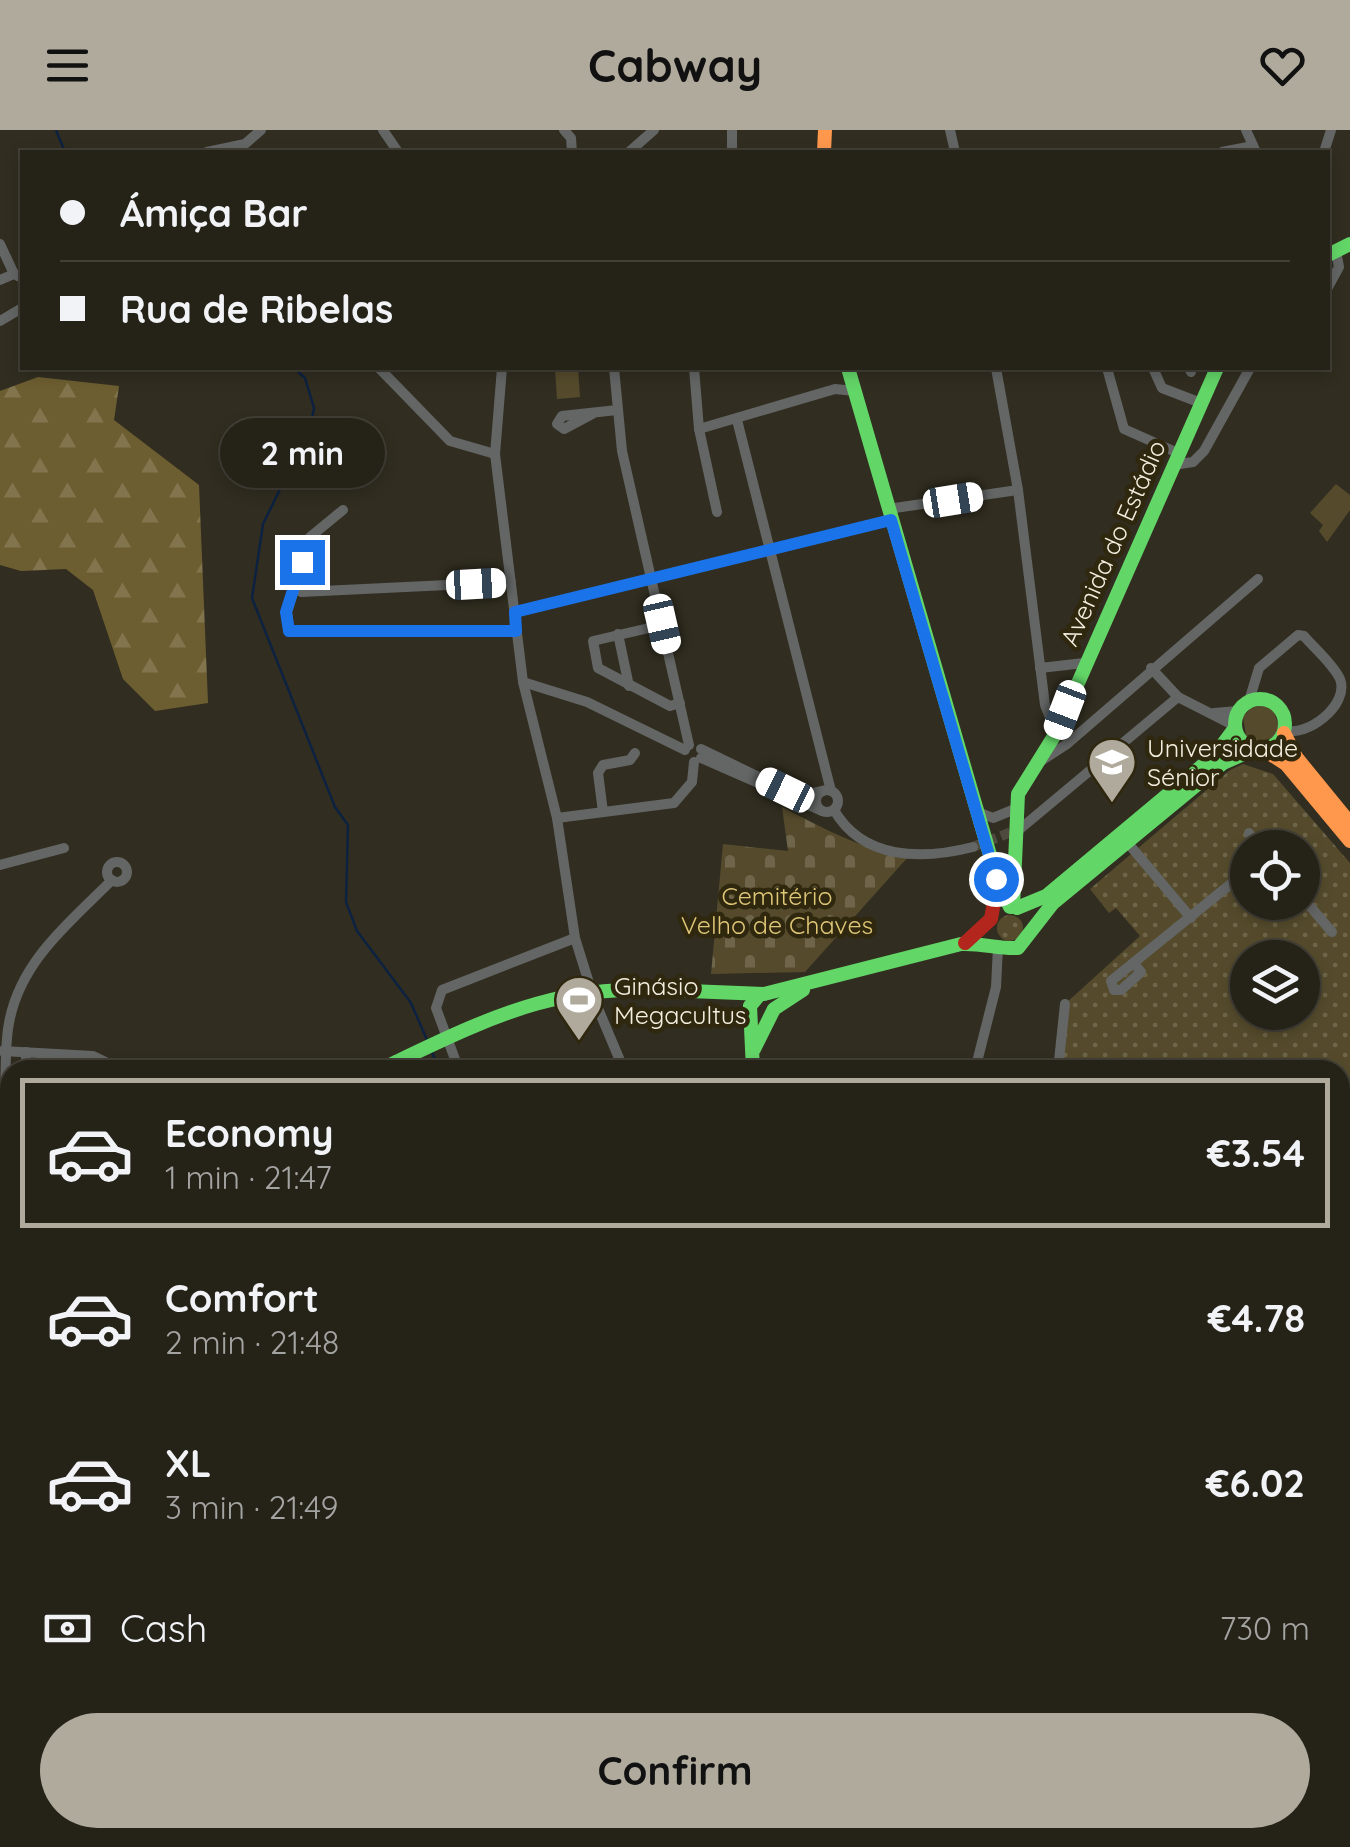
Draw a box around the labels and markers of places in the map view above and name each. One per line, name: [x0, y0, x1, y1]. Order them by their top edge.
place label: Universidade Sénior: [1147, 732, 1298, 792]
school or university icon: Universidade Sénior: [1086, 736, 1138, 804]
place label: Ginásio Megacultus: [614, 970, 747, 1030]
sports icon: Ginásio Megacultus: [553, 974, 605, 1042]

